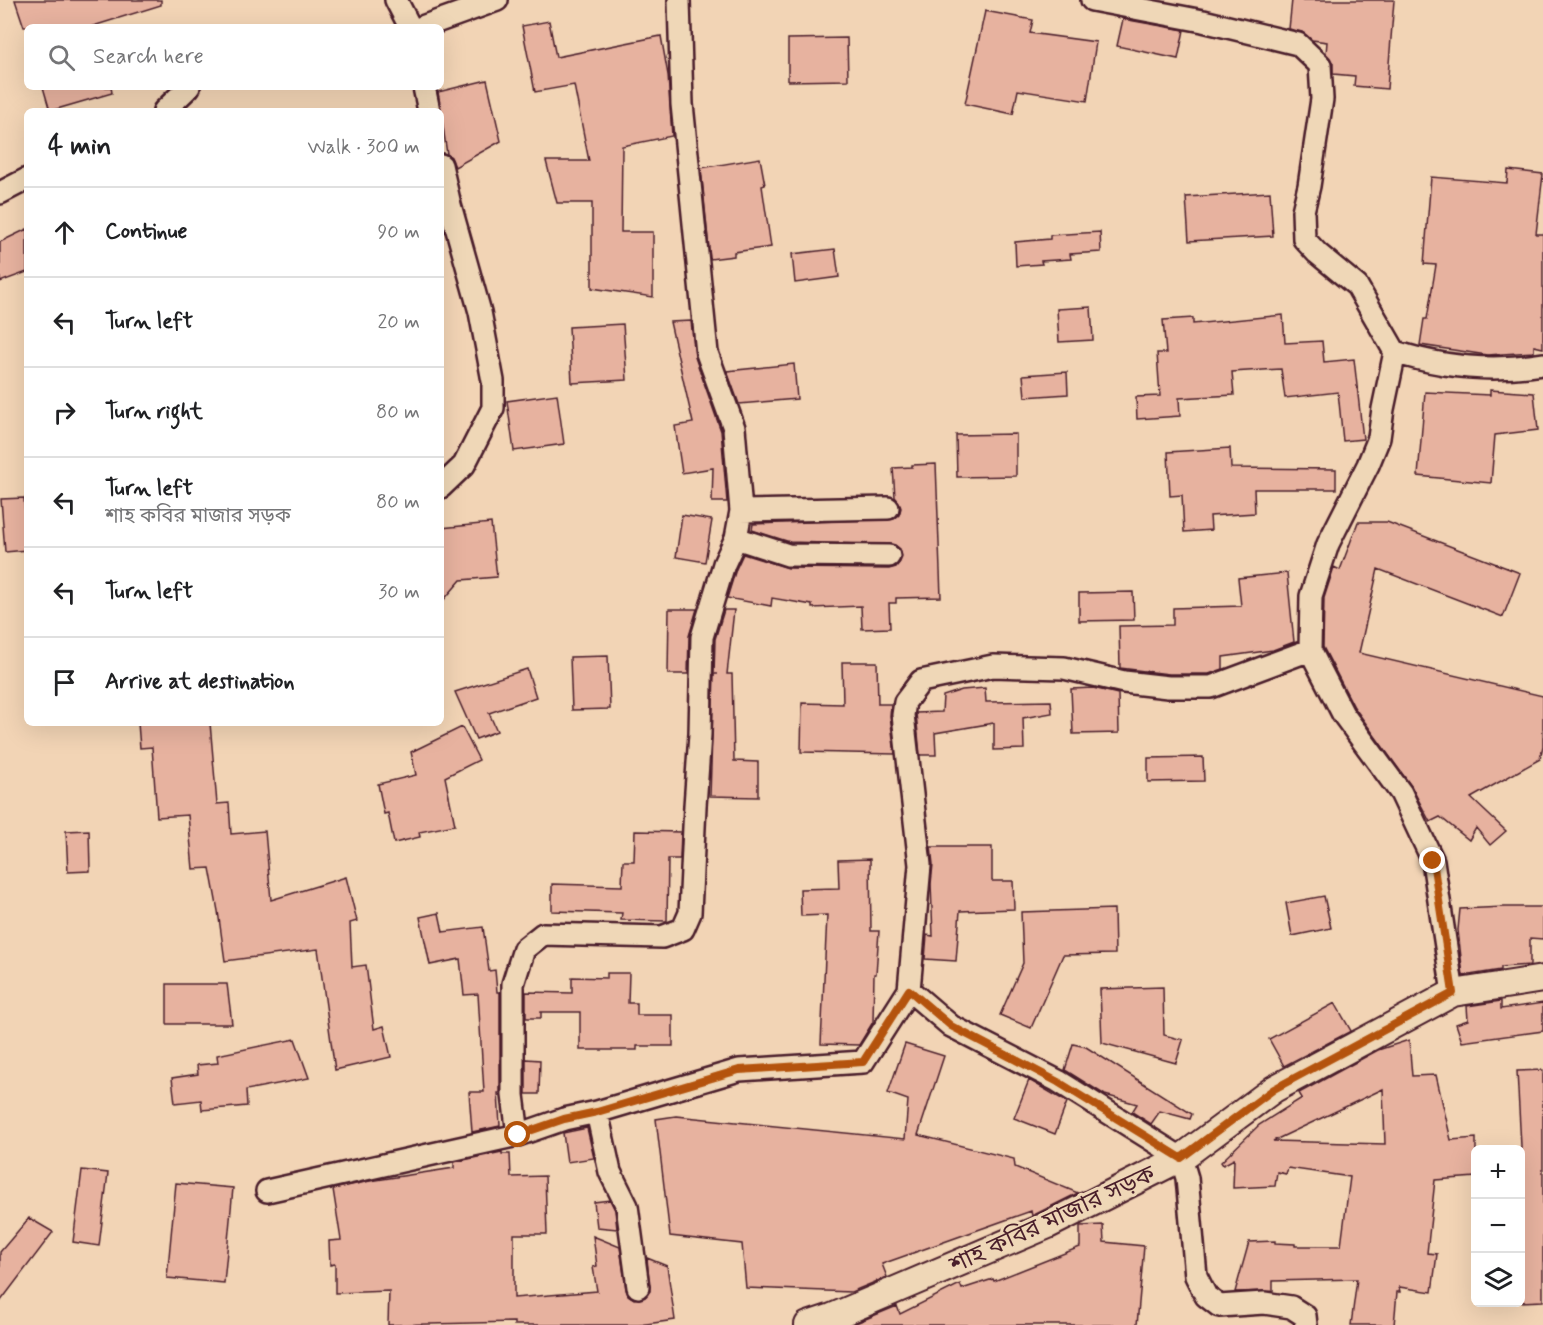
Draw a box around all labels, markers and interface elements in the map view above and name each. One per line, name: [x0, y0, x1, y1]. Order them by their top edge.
search box: [24, 24, 444, 90]
icon: search: [45, 41, 78, 74]
text: Search here: [93, 43, 204, 71]
text: 4 min: [48, 130, 111, 164]
text: Walk · 300 m: [308, 134, 420, 161]
icon: ahead: [48, 216, 81, 249]
text: Continue: [105, 218, 187, 246]
text: 90 m: [377, 219, 420, 246]
icon: left: [48, 306, 81, 339]
text: Turn left: [105, 308, 193, 336]
text: 20 m: [377, 309, 420, 336]
icon: right: [48, 396, 81, 429]
text: Turn right: [105, 398, 203, 426]
text: 80 m: [376, 399, 420, 426]
text: Turn left: [105, 475, 193, 503]
icon: left: [48, 486, 81, 519]
text: 80 m: [376, 489, 420, 516]
text: শাহ কবির মাজার সড়ক: [105, 503, 291, 530]
icon: left: [48, 576, 81, 609]
text: Turn left: [105, 578, 193, 606]
text: 30 m: [378, 579, 420, 606]
icon: arrive: [48, 666, 81, 699]
text: Arrive at destination: [105, 668, 295, 696]
route end: [1419, 847, 1445, 873]
route start: [504, 1121, 530, 1147]
map controls: [1471, 1145, 1525, 1307]
button: +: [1471, 1145, 1525, 1199]
street label: শাহ কবির মাজার সড়ক: [944, 1159, 1161, 1282]
button: −: [1471, 1199, 1525, 1253]
button: layers: [1471, 1253, 1525, 1307]

